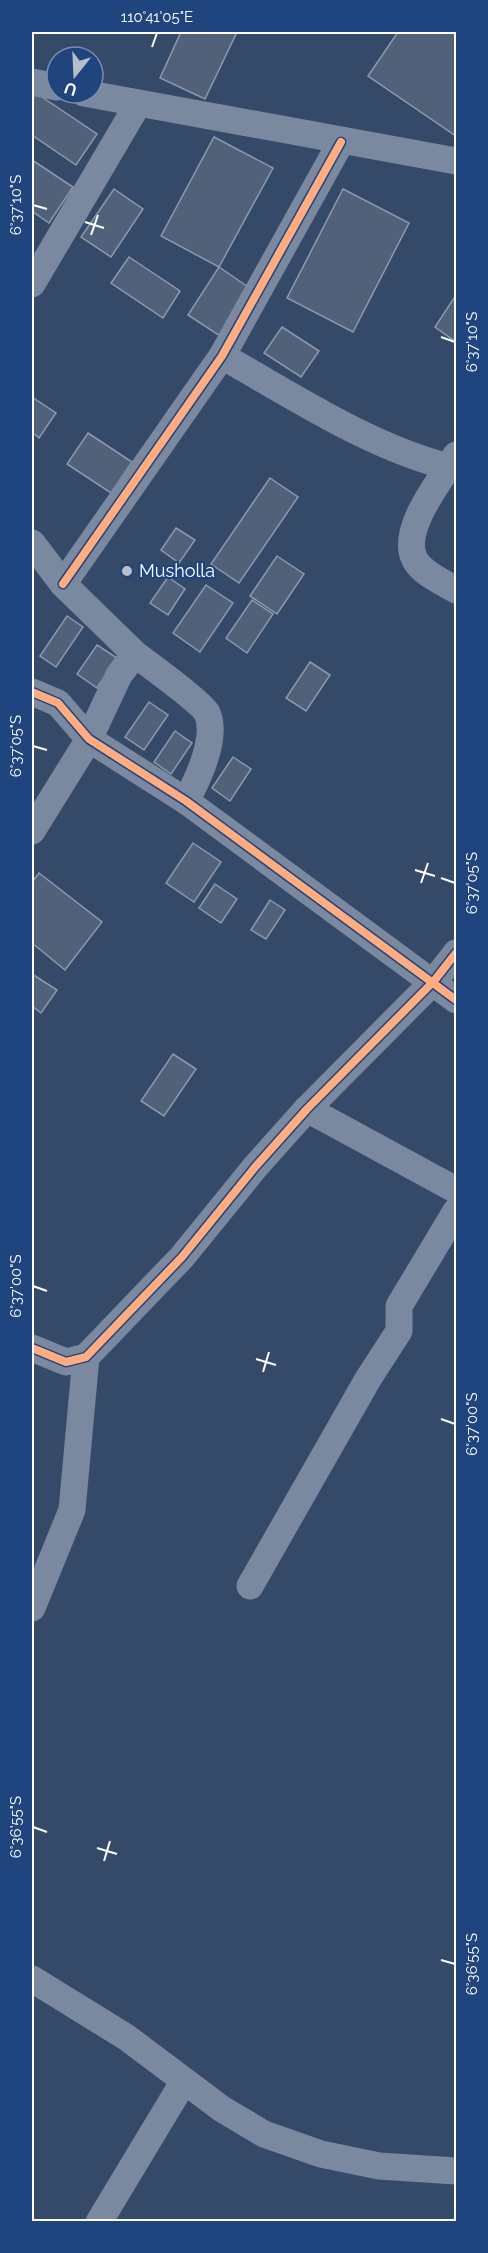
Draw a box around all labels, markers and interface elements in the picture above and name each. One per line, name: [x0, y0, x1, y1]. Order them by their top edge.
text: 110°41'05"E: [121, 8, 193, 26]
north arrow: [45, 45, 105, 105]
text: U: [62, 78, 79, 100]
text: 6°37'10"S: [7, 175, 25, 235]
text: 6°37'10"S: [463, 312, 481, 372]
place label: Musholla: [139, 560, 215, 581]
marker: Musholla: [120, 564, 134, 578]
text: 6°37'05"S: [7, 715, 25, 777]
text: 6°37'05"S: [463, 852, 481, 914]
text: 6°37'00"S: [7, 1254, 25, 1318]
text: 6°37'00"S: [463, 1392, 481, 1456]
text: 6°36'55"S: [7, 1796, 25, 1858]
text: 6°36'55"S: [463, 1933, 481, 1995]

